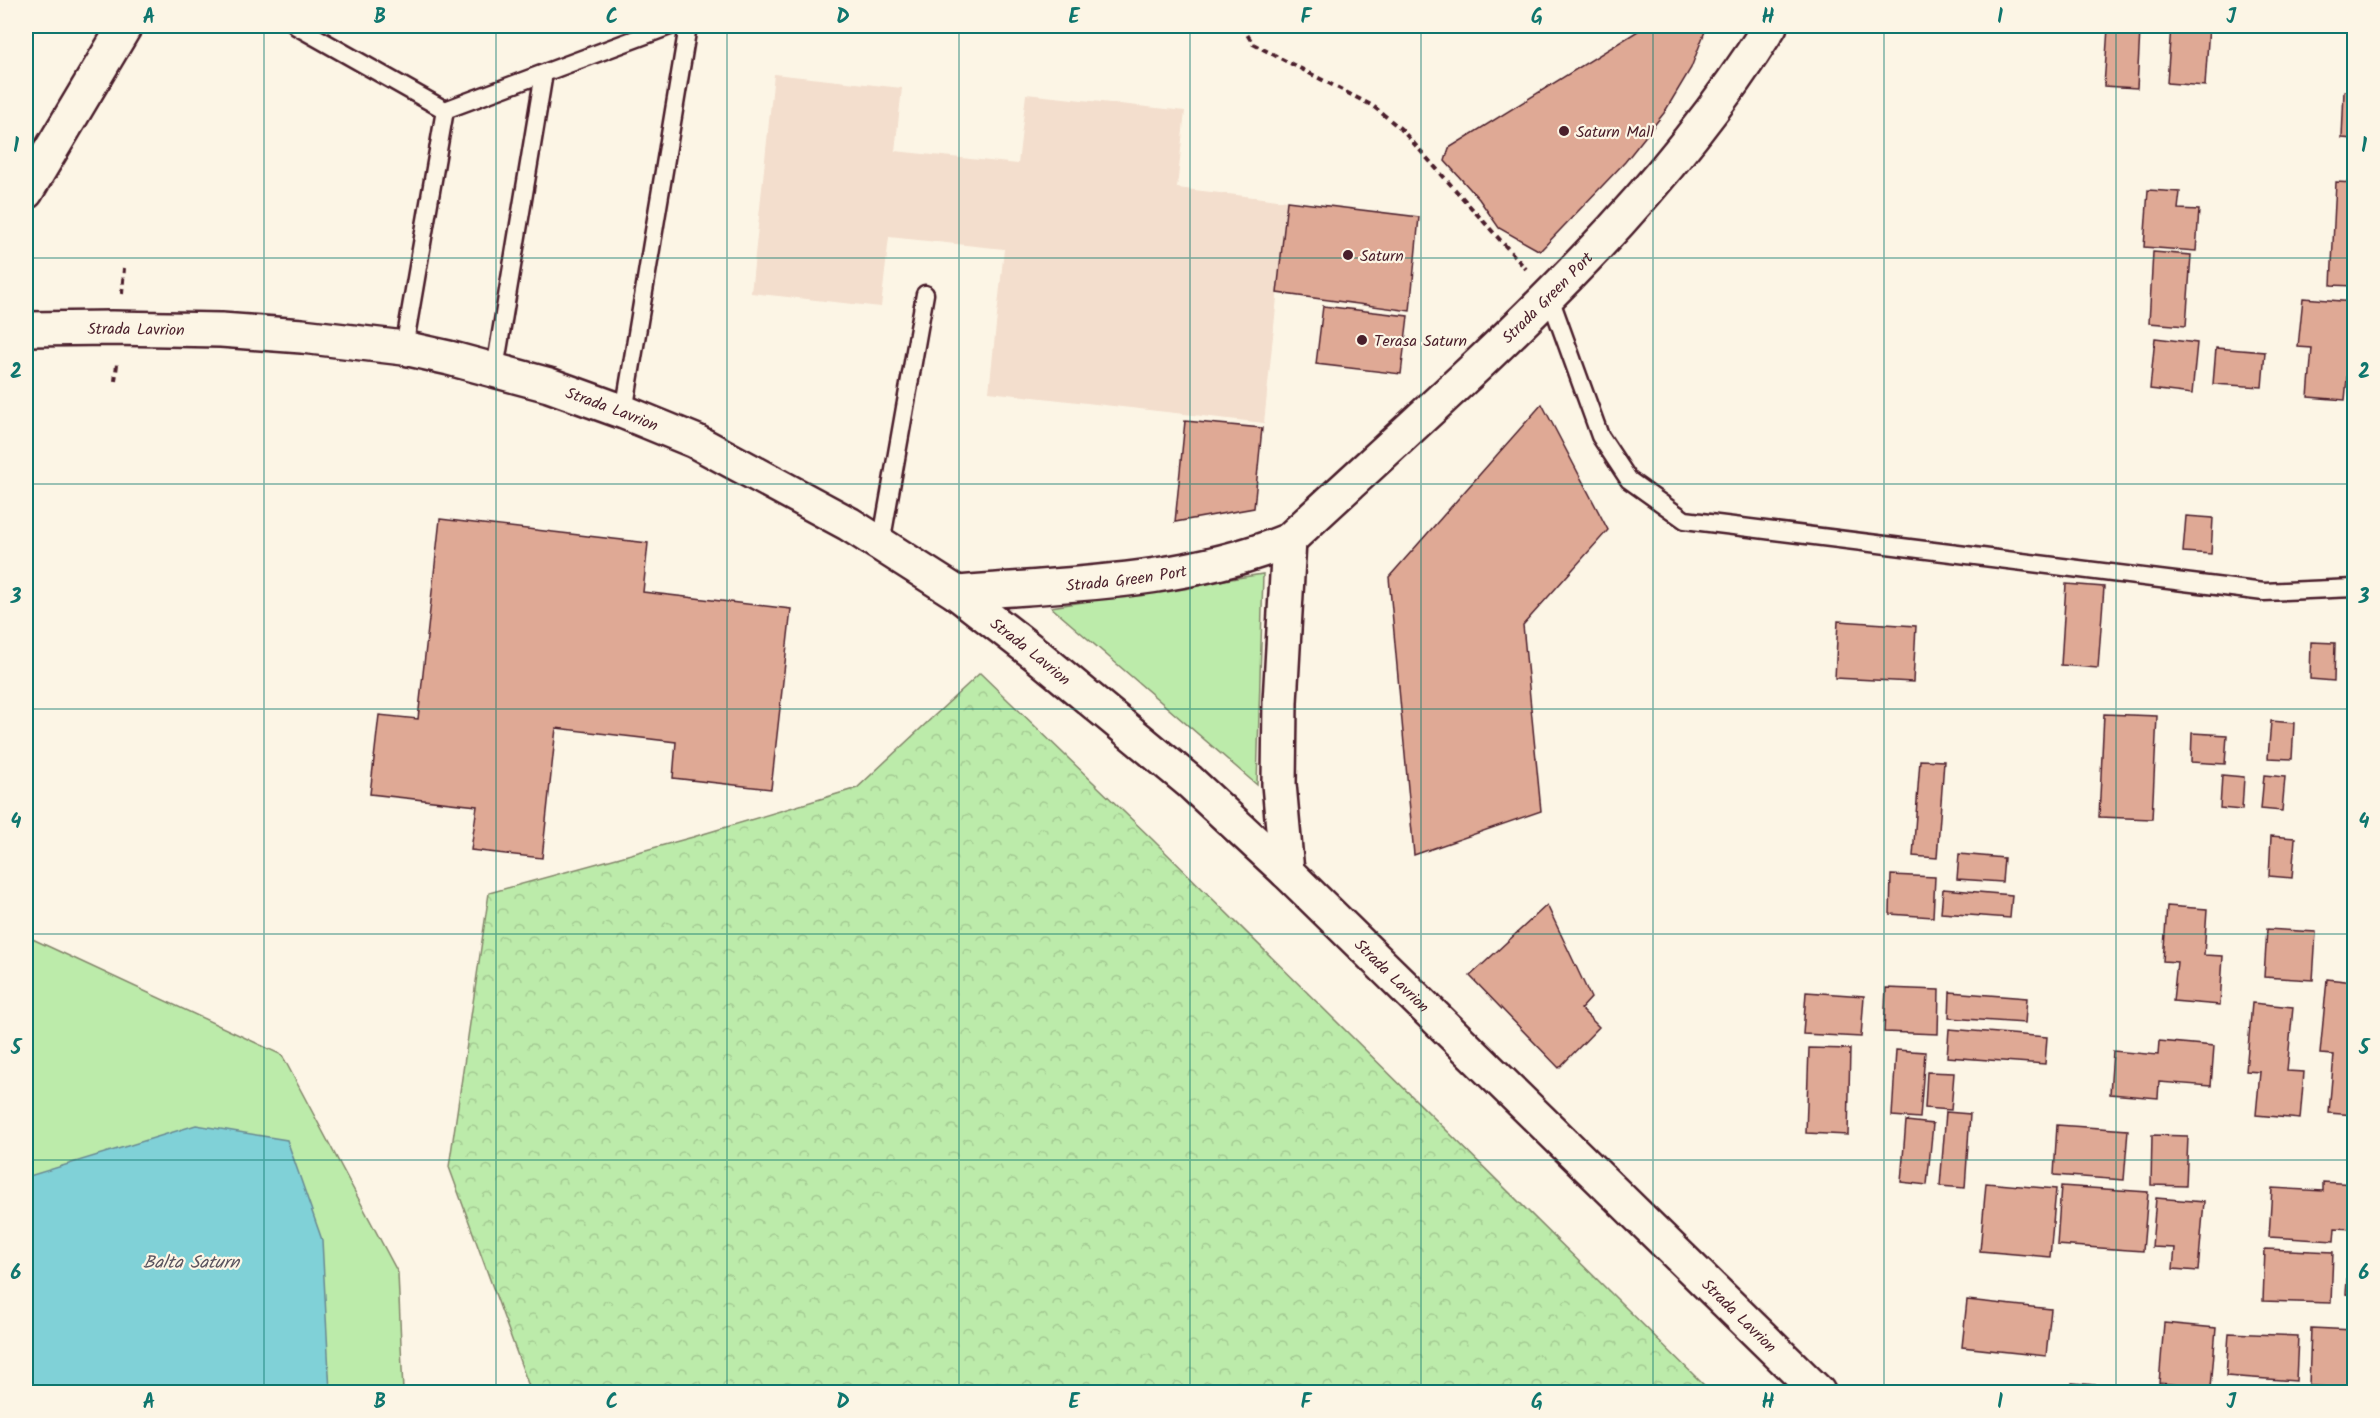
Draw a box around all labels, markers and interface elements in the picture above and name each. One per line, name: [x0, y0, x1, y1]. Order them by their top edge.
text: A: [143, 2, 155, 34]
text: B: [374, 2, 386, 34]
text: C: [606, 2, 618, 34]
text: D: [836, 2, 850, 34]
text: E: [1068, 2, 1080, 34]
text: F: [1301, 2, 1313, 34]
text: G: [1531, 2, 1543, 34]
text: H: [1761, 2, 1775, 34]
text: I: [1997, 2, 2003, 34]
text: J: [2226, 2, 2237, 34]
place label: Saturn Mall: [1576, 120, 1654, 145]
marker: Saturn Mall: [1557, 124, 1571, 138]
text: 1: [13, 131, 19, 163]
text: 1: [2361, 131, 2367, 163]
place label: Saturn: [1360, 244, 1404, 269]
street label: Strada Green Port: [1496, 246, 1600, 350]
marker: Saturn: [1341, 248, 1355, 262]
street label: Strada Lavrion: [87, 317, 185, 343]
place label: Terasa Saturn: [1374, 329, 1467, 354]
marker: Terasa Saturn: [1355, 333, 1369, 347]
text: 2: [10, 357, 22, 389]
text: 2: [2358, 357, 2370, 389]
street label: Strada Lavrion: [562, 381, 662, 439]
street label: Strada Green Port: [1065, 559, 1190, 599]
text: 3: [10, 582, 22, 614]
text: 3: [2358, 582, 2370, 614]
street label: Strada Lavrion: [984, 612, 1076, 692]
text: 4: [11, 807, 22, 839]
text: 4: [2359, 807, 2370, 839]
street label: Strada Lavrion: [1348, 933, 1435, 1019]
text: 5: [10, 1033, 23, 1065]
text: 5: [2358, 1033, 2371, 1065]
water label: Balta Saturn: [143, 1249, 240, 1278]
text: 6: [11, 1258, 22, 1290]
text: 6: [2359, 1258, 2370, 1290]
street label: Strada Lavrion: [1695, 1273, 1782, 1359]
text: A: [143, 1387, 155, 1418]
text: B: [374, 1387, 386, 1418]
text: C: [606, 1387, 618, 1418]
text: D: [836, 1387, 850, 1418]
text: E: [1068, 1387, 1080, 1418]
text: F: [1301, 1387, 1313, 1418]
text: G: [1531, 1387, 1543, 1418]
text: H: [1761, 1387, 1775, 1418]
text: I: [1997, 1387, 2003, 1418]
text: J: [2226, 1387, 2237, 1418]

